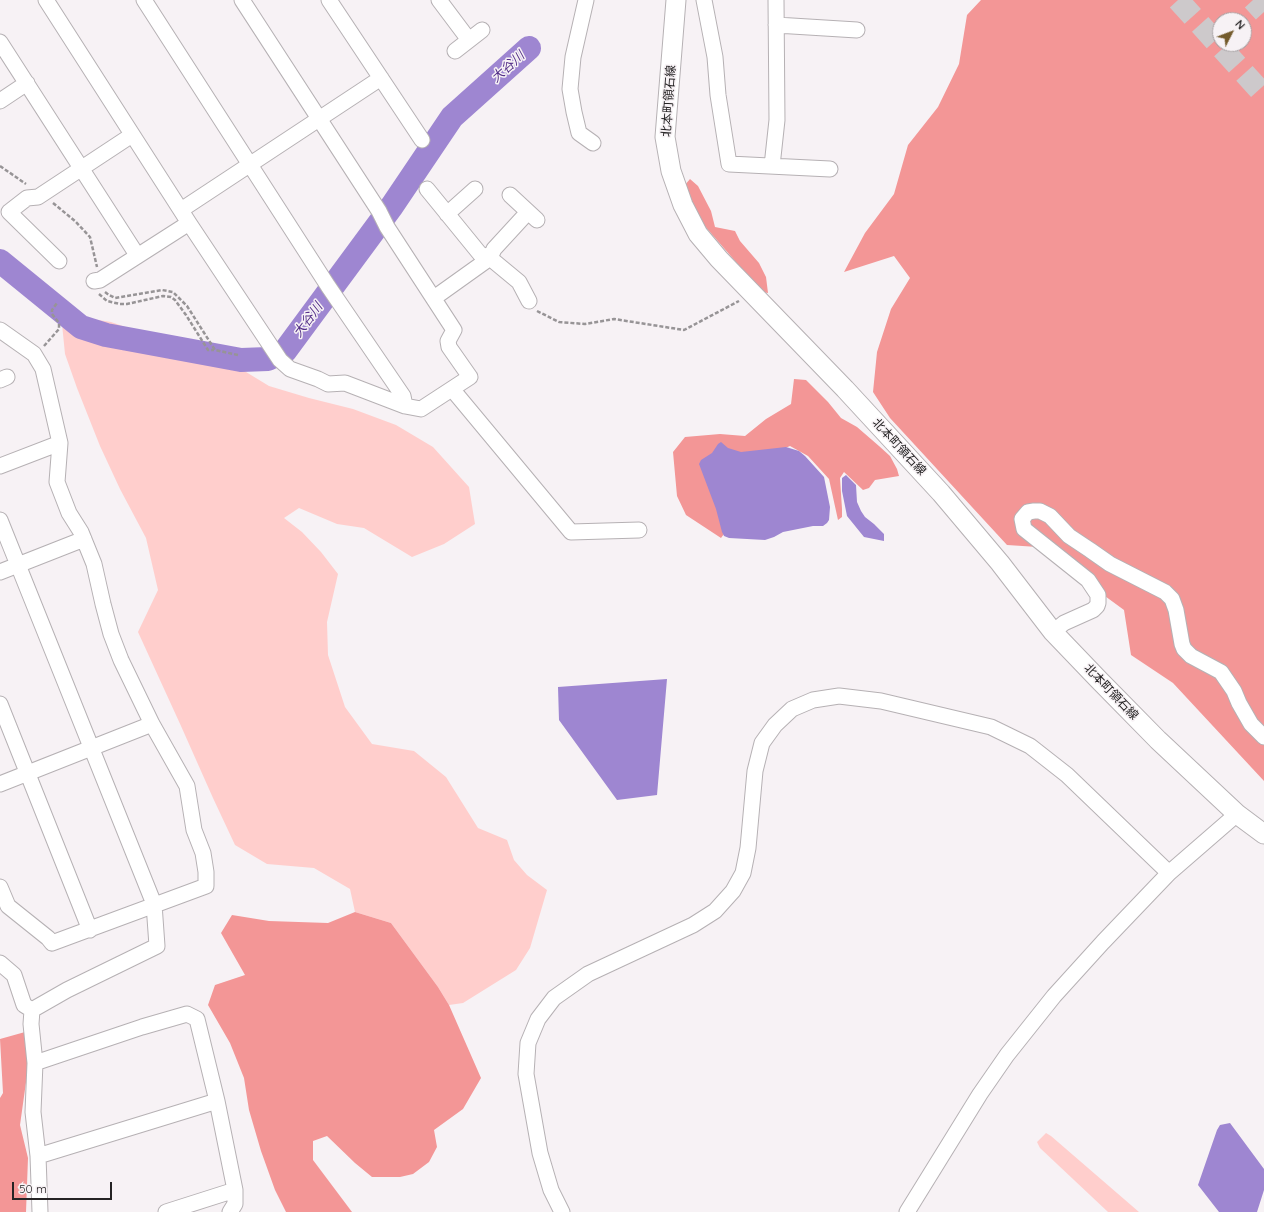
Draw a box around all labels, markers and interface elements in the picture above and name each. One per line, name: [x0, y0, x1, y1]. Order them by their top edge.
north arrow: [1212, 12, 1252, 52]
text: N: [1232, 17, 1248, 32]
water label: 大谷川: [488, 48, 528, 86]
street label: 北本町領石線: [659, 65, 679, 137]
water label: 大谷川: [290, 300, 326, 340]
street label: 北本町領石線: [869, 416, 929, 478]
street label: 北本町領石線: [1081, 661, 1141, 723]
scale bar: [14, 1174, 114, 1200]
text: 50 m: [19, 1181, 47, 1196]

